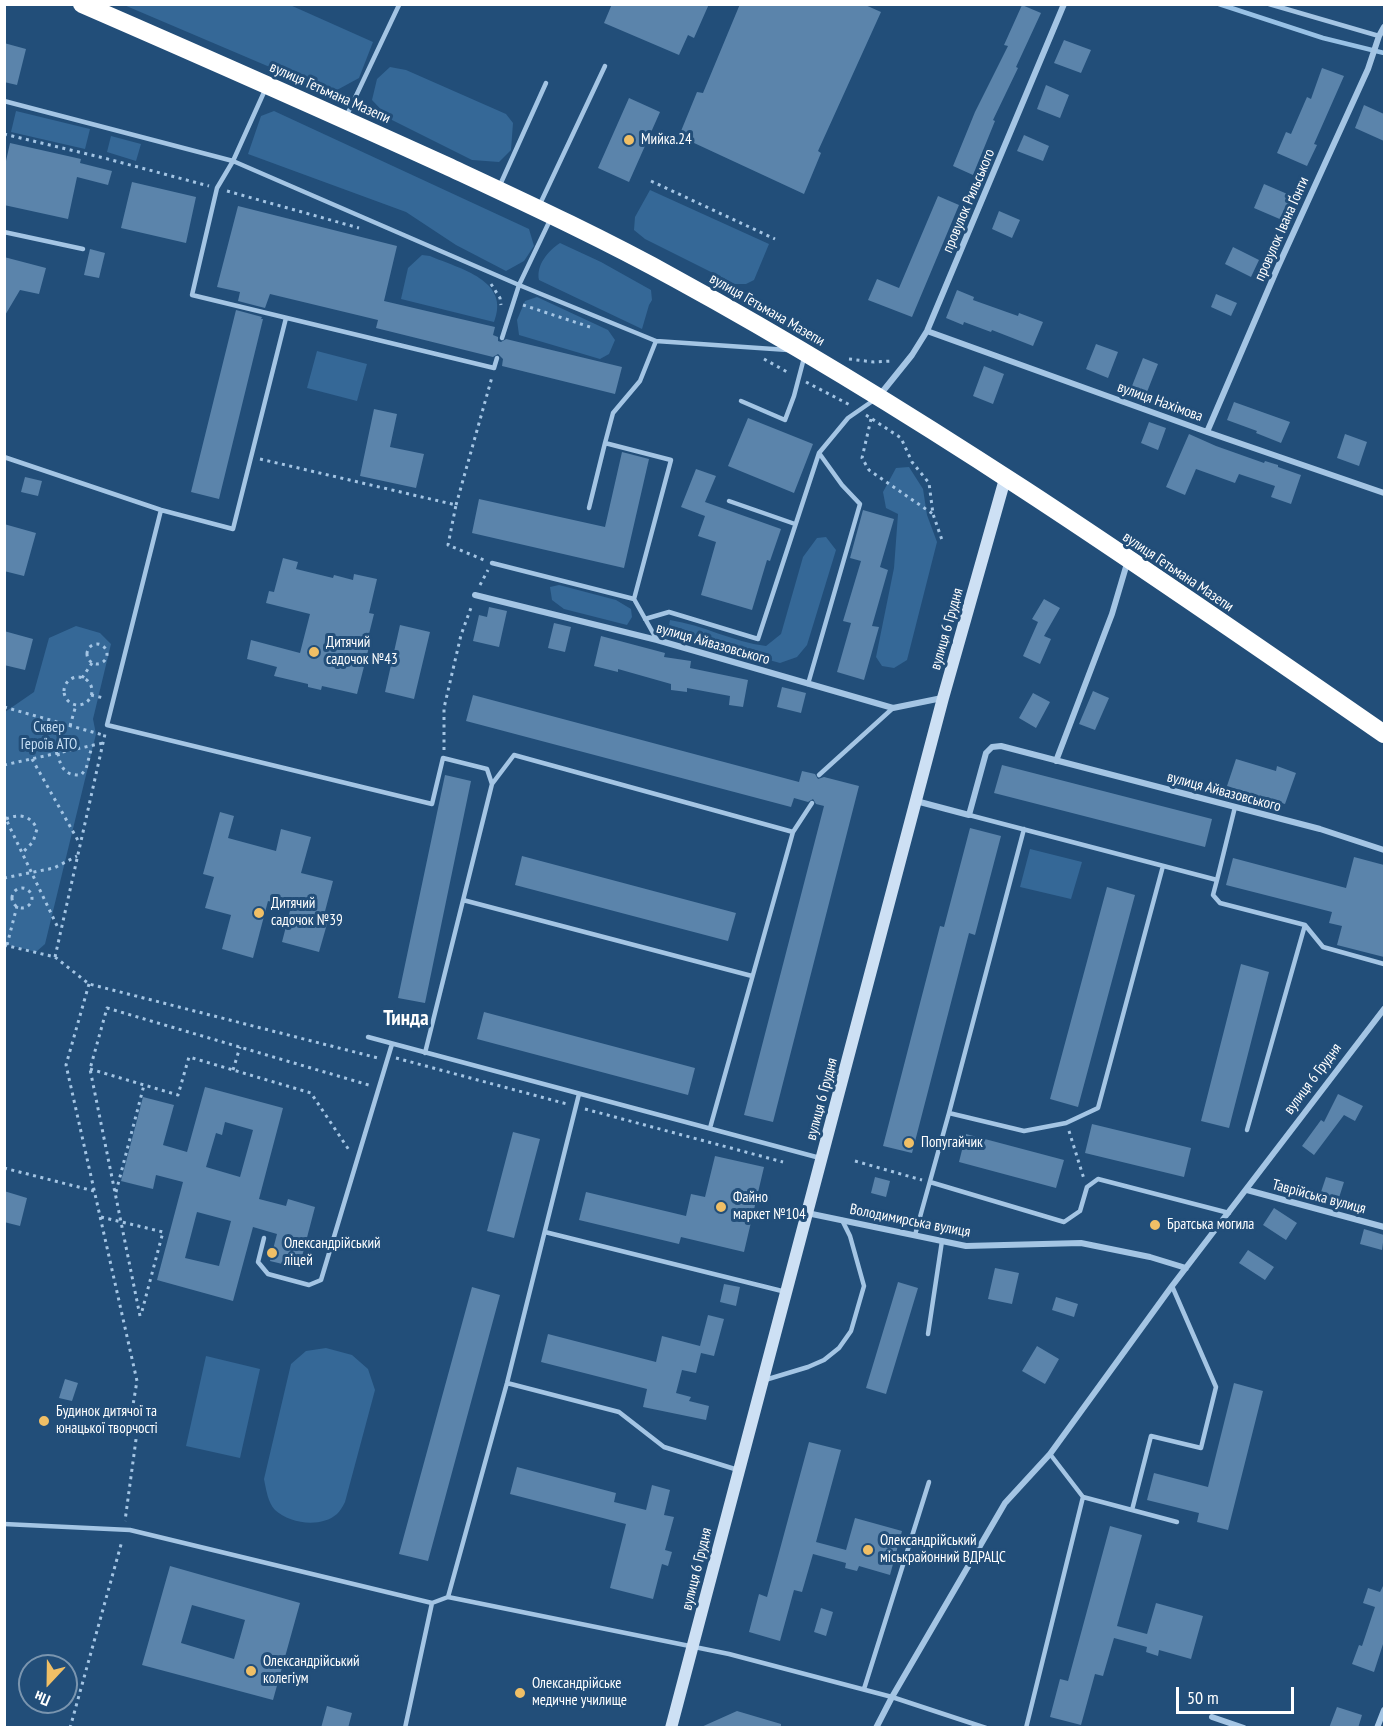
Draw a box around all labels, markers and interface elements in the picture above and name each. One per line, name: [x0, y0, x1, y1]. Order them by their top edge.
street label: вулиця Гетьмана Мазепи: [267, 58, 393, 128]
place label: Мийка.24: [641, 131, 692, 149]
marker: Мийка.24: [622, 133, 636, 147]
street label: провулок Рильського: [939, 146, 999, 256]
street label: провулок Івана Ґонти: [1251, 174, 1313, 284]
street label: вулиця Гетьмана Мазепи: [706, 270, 828, 350]
street label: вулиця Нахімова: [1115, 378, 1205, 426]
street label: вулиця Гетьмана Мазепи: [1119, 528, 1237, 616]
street label: вулиця 6 Грудня: [927, 586, 967, 672]
street label: вулиця Айвазовського: [654, 619, 772, 669]
place label: Дитячий садочок №43: [326, 634, 398, 669]
marker: Дитячий садочок №43: [307, 645, 321, 659]
park label: Сквер Героїв АТО: [21, 719, 77, 754]
street label: вулиця Айвазовського: [1165, 768, 1283, 816]
place label: Дитячий садочок №39: [271, 895, 343, 930]
marker: Дитячий садочок №39: [252, 906, 266, 920]
district label: Тинда: [383, 1006, 429, 1032]
street label: вулиця 6 Грудня: [1280, 1040, 1346, 1118]
street label: вулиця 6 Грудня: [802, 1056, 842, 1142]
place label: Попугайчик: [921, 1134, 983, 1152]
marker: Попугайчик: [902, 1136, 916, 1150]
street label: Таврійська вулиця: [1270, 1176, 1368, 1218]
place label: Файно маркет №104: [733, 1189, 806, 1224]
marker: Файно маркет №104: [714, 1200, 728, 1214]
street label: Володимирська вулиця: [848, 1200, 972, 1242]
place label: Братська могила: [1167, 1216, 1254, 1234]
marker: Братська могила: [1148, 1218, 1162, 1232]
place label: Олександрійський ліцей: [284, 1235, 381, 1270]
marker: Олександрійський ліцей: [265, 1246, 279, 1260]
place label: Будинок дитячої та юнацької творчості: [56, 1403, 158, 1438]
marker: Будинок дитячої та юнацької творчості: [37, 1414, 51, 1428]
street label: вулиця 6 Грудня: [678, 1526, 716, 1612]
place label: Олександрійський міськрайонний ВДРАЦС: [880, 1532, 1006, 1567]
marker: Олександрійський міськрайонний ВДРАЦС: [861, 1543, 875, 1557]
place label: Олександрійський колегіум: [263, 1653, 360, 1688]
north arrow: [18, 1654, 78, 1714]
marker: Олександрійський колегіум: [244, 1664, 258, 1678]
place label: Олександрійське медичне училище: [532, 1675, 627, 1710]
scale bar: [1179, 1675, 1298, 1713]
marker: Олександрійське медичне училище: [513, 1686, 527, 1700]
text: 50 m: [1187, 1686, 1219, 1709]
text: Пн: [31, 1687, 53, 1711]

